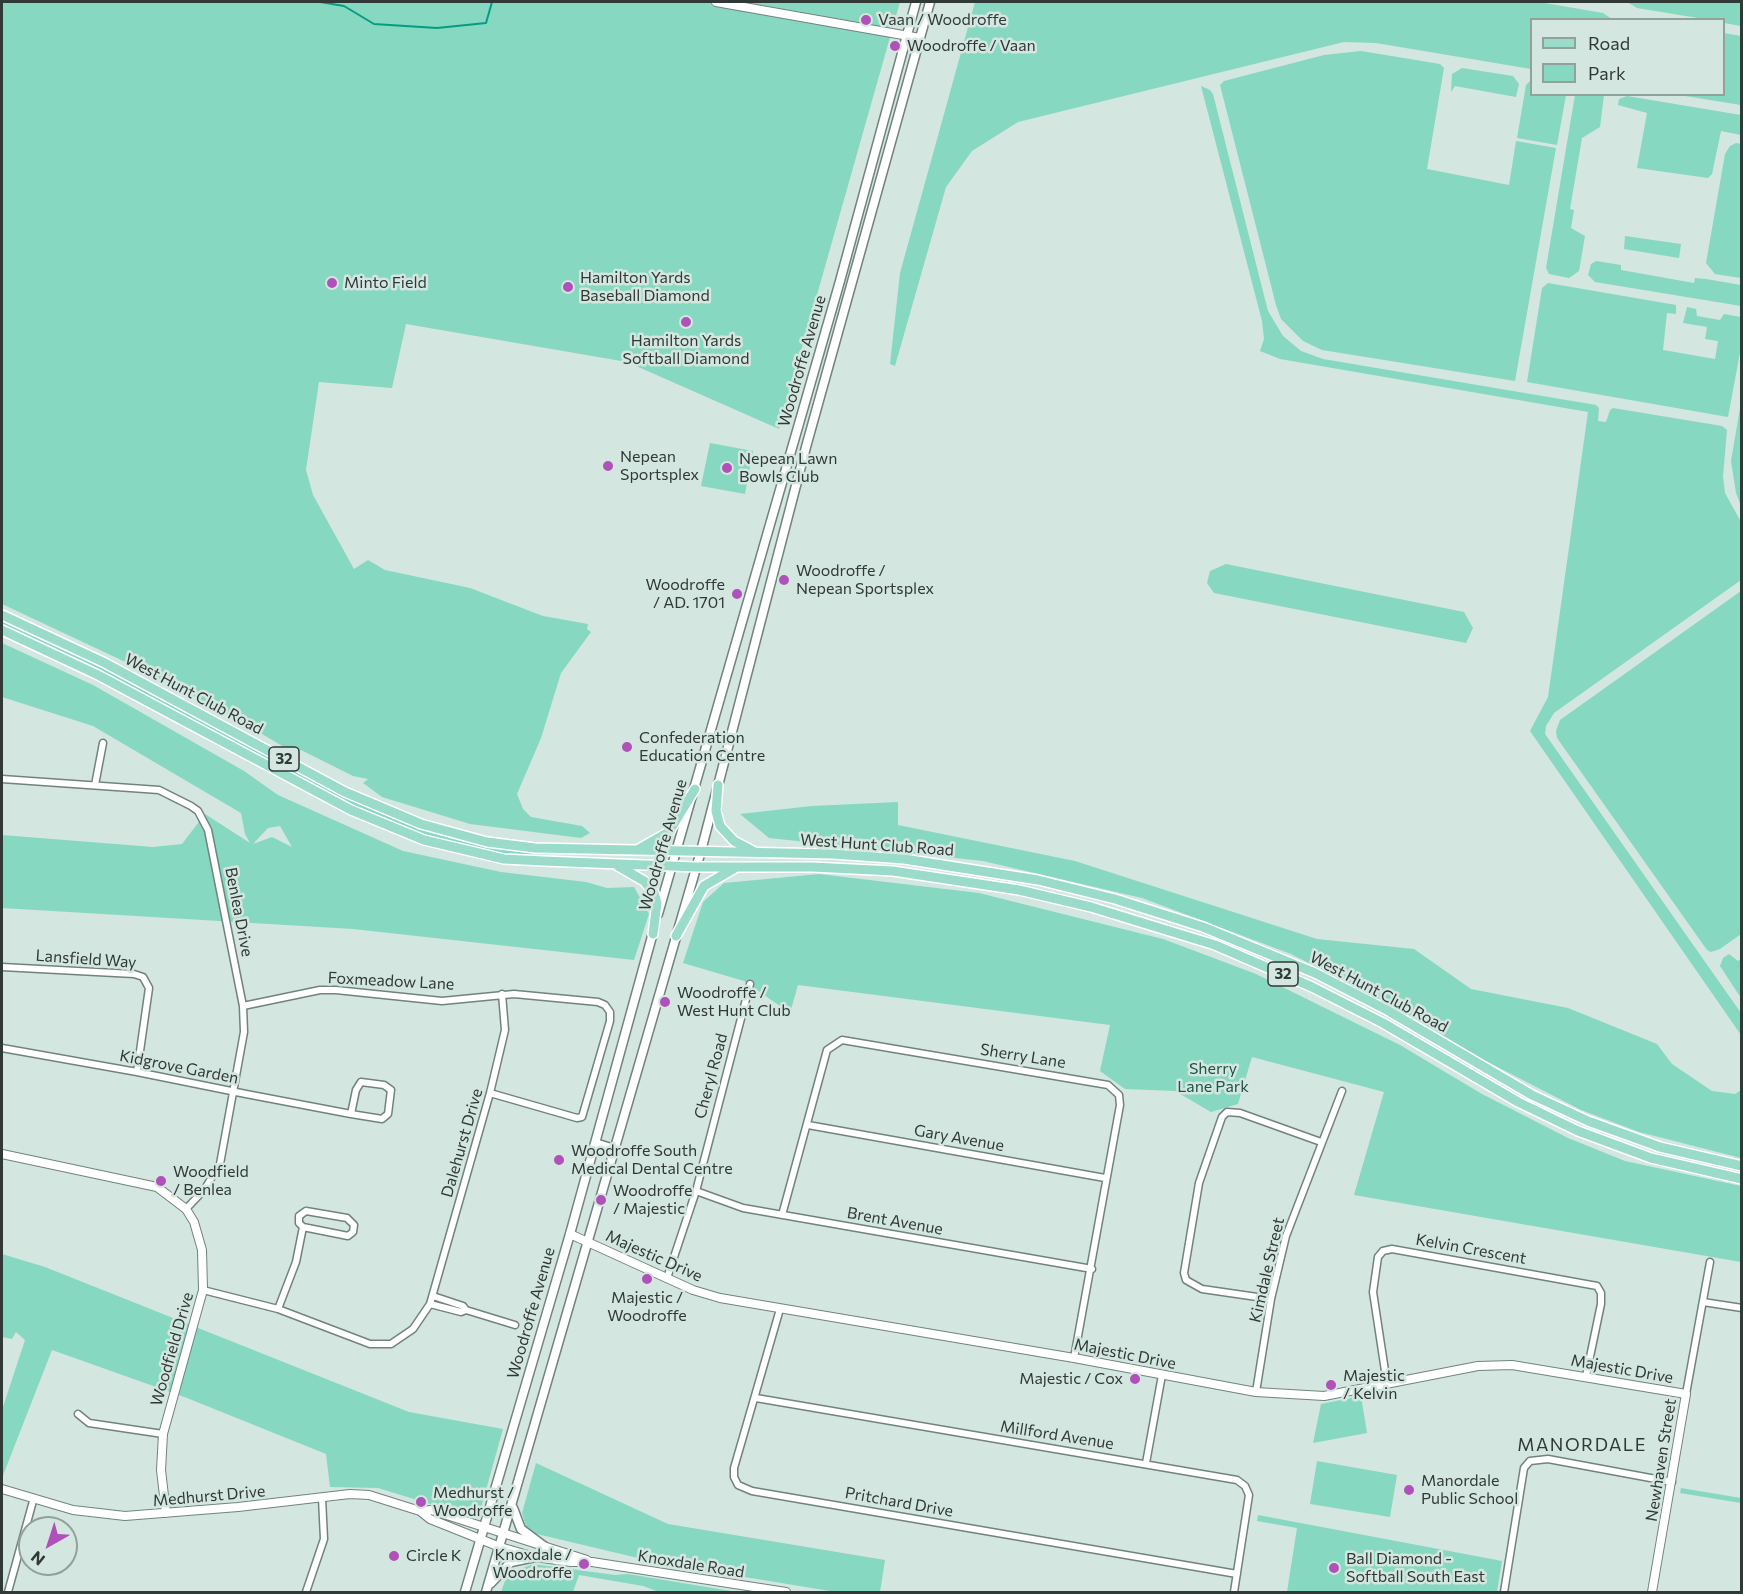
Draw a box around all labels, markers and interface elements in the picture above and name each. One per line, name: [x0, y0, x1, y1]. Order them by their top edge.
place label: Vaan / Woodroffe: [878, 10, 1007, 30]
marker: Vaan / Woodroffe: [859, 13, 873, 27]
legend: [1530, 18, 1725, 96]
text: Road: [1588, 32, 1630, 54]
place label: Woodroffe / Vaan: [907, 36, 1036, 56]
marker: Woodroffe / Vaan: [888, 39, 902, 53]
text: Park: [1588, 62, 1626, 84]
place label: Hamilton Yards Baseball Diamond: [580, 268, 710, 306]
place label: Minto Field: [344, 273, 427, 293]
marker: Minto Field: [325, 276, 339, 290]
marker: Hamilton Yards Baseball Diamond: [561, 280, 575, 294]
street label: Woodroffe Avenue: [774, 293, 830, 429]
marker: Hamilton Yards Softball Diamond: [679, 315, 693, 329]
place label: Hamilton Yards Softball Diamond: [623, 331, 749, 369]
place label: Nepean Sportsplex: [620, 447, 699, 485]
place label: Nepean Lawn Bowls Club: [739, 449, 837, 487]
marker: Nepean Sportsplex: [601, 459, 615, 473]
marker: Nepean Lawn Bowls Club: [720, 461, 734, 475]
place label: Woodroffe / Nepean Sportsplex: [796, 561, 934, 599]
marker: Woodroffe / Nepean Sportsplex: [777, 573, 791, 587]
place label: Woodroffe / AD. 1701: [646, 575, 725, 613]
marker: Woodroffe / AD. 1701: [730, 587, 744, 601]
street label: West Hunt Club Road: [121, 649, 267, 739]
place label: Confederation Education Centre: [639, 728, 765, 766]
marker: Confederation Education Centre: [620, 740, 634, 754]
road number: 32: [269, 747, 299, 771]
street label: Woodroffe Avenue: [635, 777, 691, 913]
street label: West Hunt Club Road: [799, 830, 955, 860]
street label: Benlea Drive: [221, 866, 257, 958]
street label: Lansfield Way: [35, 946, 137, 972]
street label: West Hunt Club Road: [1306, 947, 1452, 1037]
road number: 32: [1268, 962, 1298, 986]
street label: Foxmeadow Lane: [327, 968, 455, 994]
place label: Woodroffe / West Hunt Club: [677, 983, 791, 1021]
marker: Woodroffe / West Hunt Club: [658, 995, 672, 1009]
street label: Cheryl Road: [690, 1031, 732, 1121]
street label: Sherry Lane: [979, 1040, 1067, 1072]
street label: Kidgrove Garden: [118, 1046, 240, 1088]
park label: Sherry Lane Park: [1177, 1059, 1249, 1097]
street label: Dalehurst Drive: [437, 1086, 487, 1200]
street label: Gary Avenue: [912, 1121, 1006, 1155]
place label: Woodroffe South Medical Dental Centre: [571, 1141, 733, 1179]
marker: Woodroffe South Medical Dental Centre: [552, 1153, 566, 1167]
place label: Woodfield / Benlea: [173, 1162, 249, 1200]
marker: Woodfield / Benlea: [154, 1174, 168, 1188]
place label: Woodroffe / Majestic: [613, 1181, 692, 1219]
marker: Woodroffe / Majestic: [594, 1193, 608, 1207]
street label: Brent Avenue: [846, 1203, 944, 1239]
street label: Kimdale Street: [1246, 1216, 1288, 1324]
street label: Majestic Drive: [603, 1226, 705, 1286]
street label: Kelvin Crescent: [1414, 1230, 1528, 1268]
street label: Woodroffe Avenue: [503, 1245, 559, 1381]
marker: Majestic / Woodroffe: [640, 1272, 654, 1286]
place label: Majestic / Woodroffe: [607, 1288, 687, 1326]
street label: Woodfield Drive: [147, 1290, 197, 1408]
street label: Majestic Drive: [1072, 1335, 1178, 1373]
street label: Majestic Drive: [1569, 1351, 1675, 1387]
place label: Majestic / Kelvin: [1343, 1366, 1405, 1404]
place label: Majestic / Cox: [1019, 1369, 1123, 1389]
marker: Majestic / Cox: [1128, 1372, 1142, 1386]
marker: Majestic / Kelvin: [1324, 1378, 1338, 1392]
street label: Newhaven Street: [1642, 1397, 1680, 1523]
street label: Millford Avenue: [999, 1417, 1115, 1453]
district label: MANORDALE: [1517, 1434, 1647, 1456]
place label: Manordale Public School: [1421, 1471, 1518, 1509]
street label: Medhurst Drive: [152, 1482, 266, 1510]
place label: Medhurst / Woodroffe: [433, 1483, 514, 1521]
street label: Pritchard Drive: [843, 1483, 955, 1521]
marker: Manordale Public School: [1402, 1483, 1416, 1497]
marker: Medhurst / Woodroffe: [414, 1495, 428, 1509]
north arrow: [18, 1516, 78, 1576]
place label: Knoxdale / Woodroffe: [493, 1545, 572, 1583]
place label: Circle K: [406, 1546, 461, 1566]
street label: Knoxdale Road: [636, 1546, 746, 1582]
text: N: [27, 1548, 48, 1570]
marker: Circle K: [387, 1549, 401, 1563]
place label: Ball Diamond - Softball South East: [1346, 1549, 1485, 1587]
marker: Knoxdale / Woodroffe: [577, 1557, 591, 1571]
marker: Ball Diamond - Softball South East: [1327, 1561, 1341, 1575]

